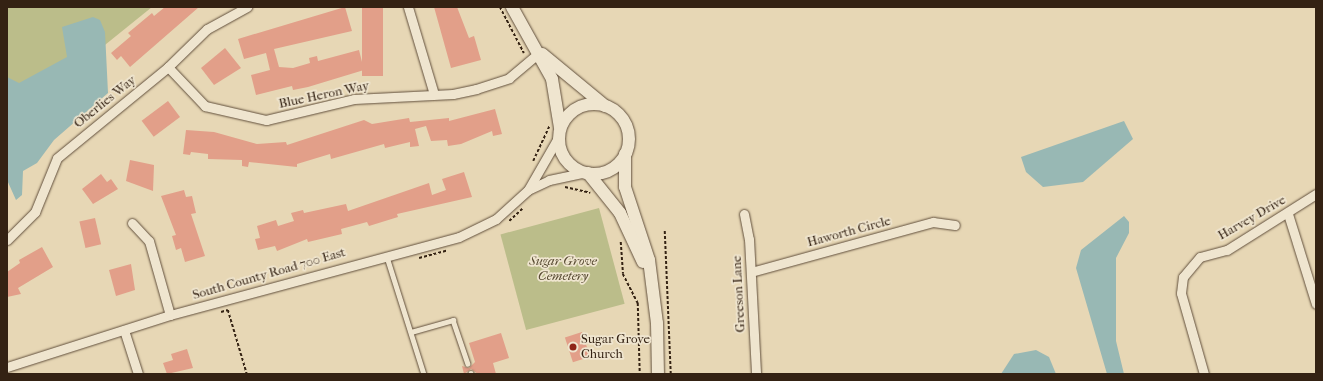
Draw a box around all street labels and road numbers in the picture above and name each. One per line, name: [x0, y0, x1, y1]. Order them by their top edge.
street label: Oberlies Way: [71, 72, 139, 132]
street label: Blue Heron Way: [277, 78, 371, 112]
street label: Harvey Drive: [1215, 192, 1289, 244]
street label: Haworth Circle: [806, 213, 892, 251]
street label: South County Road 700 East: [191, 245, 347, 303]
street label: Greeson Lane: [729, 255, 749, 333]

